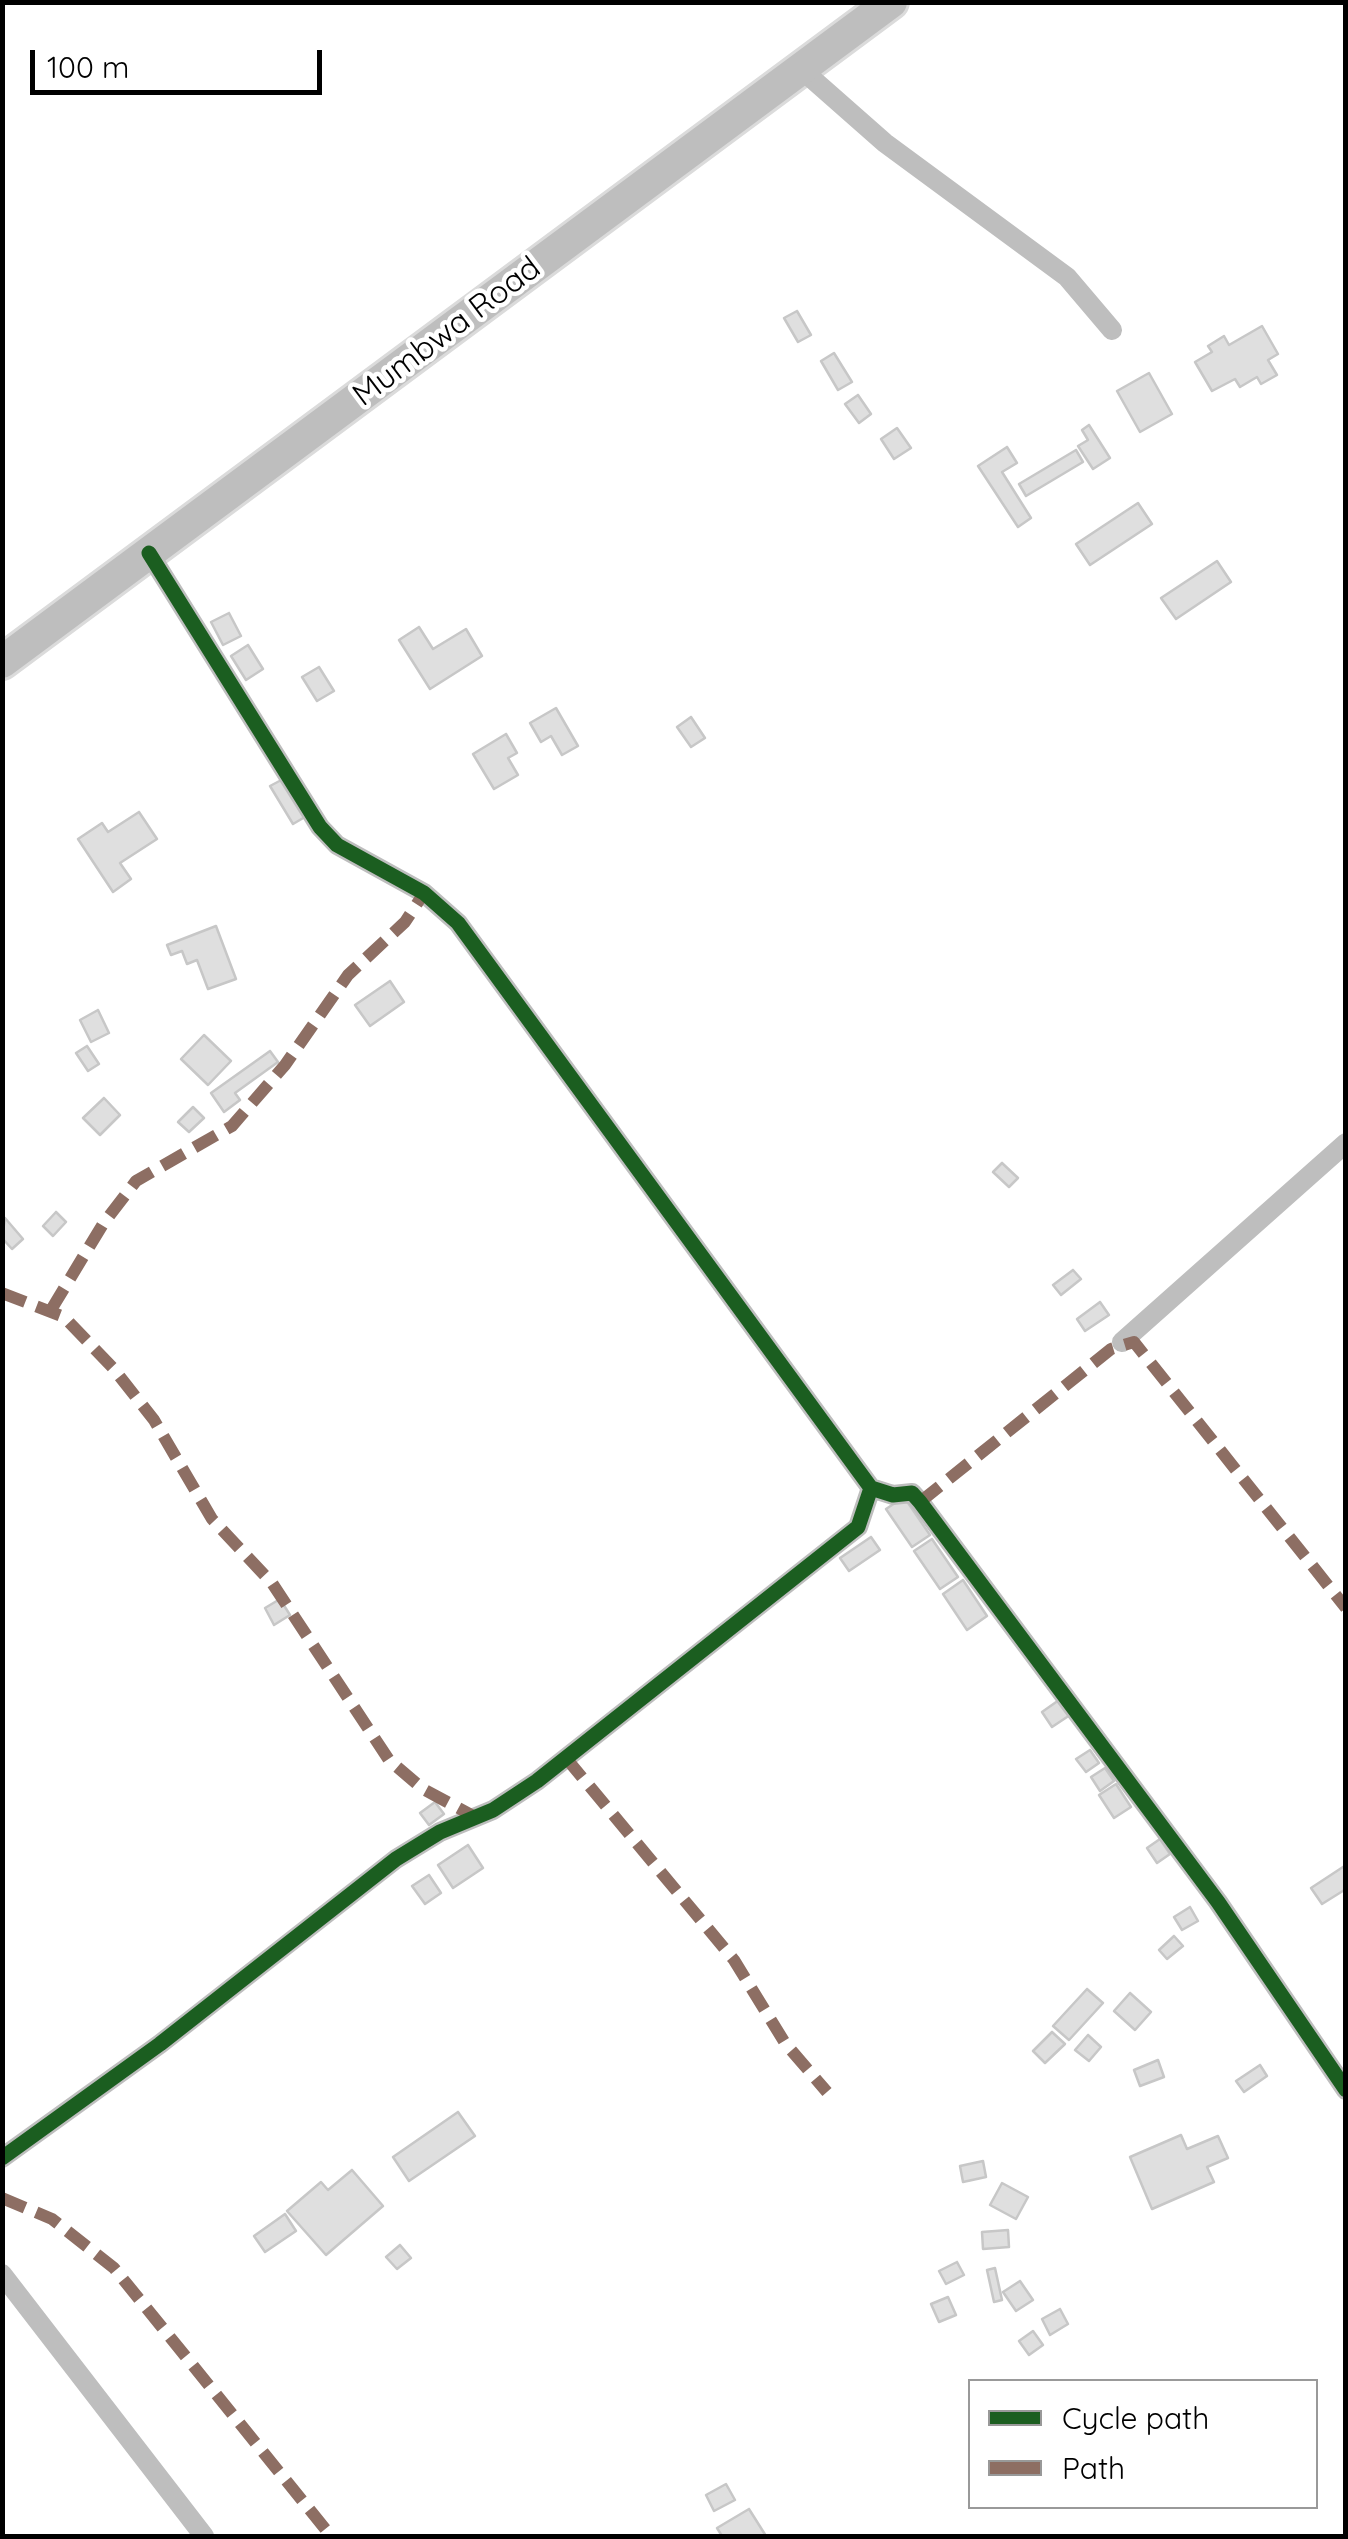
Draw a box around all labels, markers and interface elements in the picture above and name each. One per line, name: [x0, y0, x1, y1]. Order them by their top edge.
scale bar: [35, 30, 328, 92]
text: 100 m: [47, 48, 129, 86]
street label: Mumbwa Road: [346, 249, 548, 415]
legend: [968, 2379, 1318, 2509]
text: Cycle path: [1062, 2399, 1209, 2437]
text: Path: [1062, 2449, 1125, 2487]

